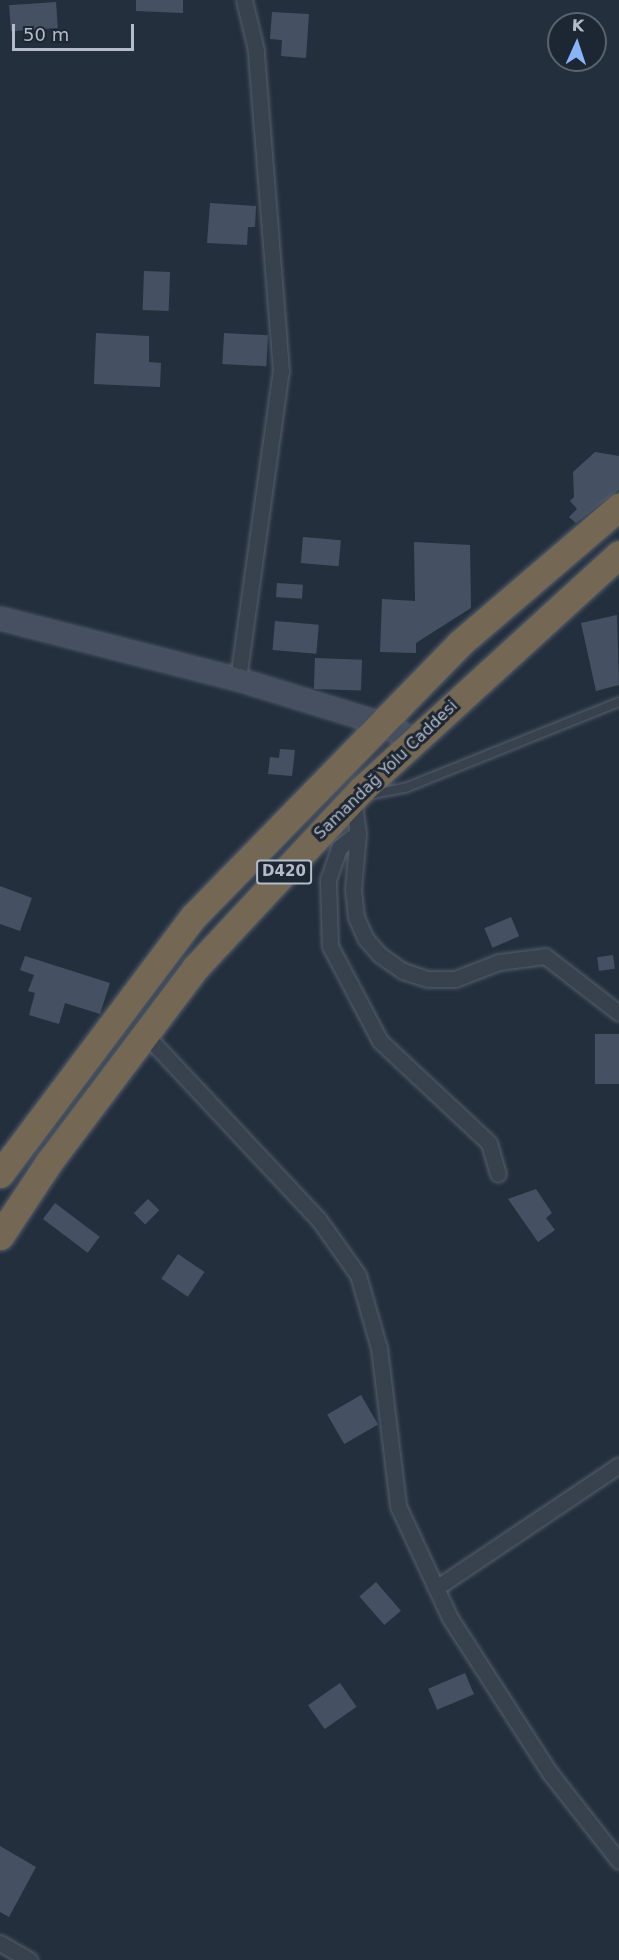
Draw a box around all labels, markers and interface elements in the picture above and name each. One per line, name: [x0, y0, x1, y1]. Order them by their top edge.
scale bar: [15, 12, 136, 50]
north arrow: [547, 12, 607, 72]
text: K: [571, 16, 585, 35]
text: 50 m: [23, 24, 69, 45]
street label: Samandağ Yolu Caddesi: [310, 697, 462, 843]
road number: D420: [256, 860, 312, 884]

